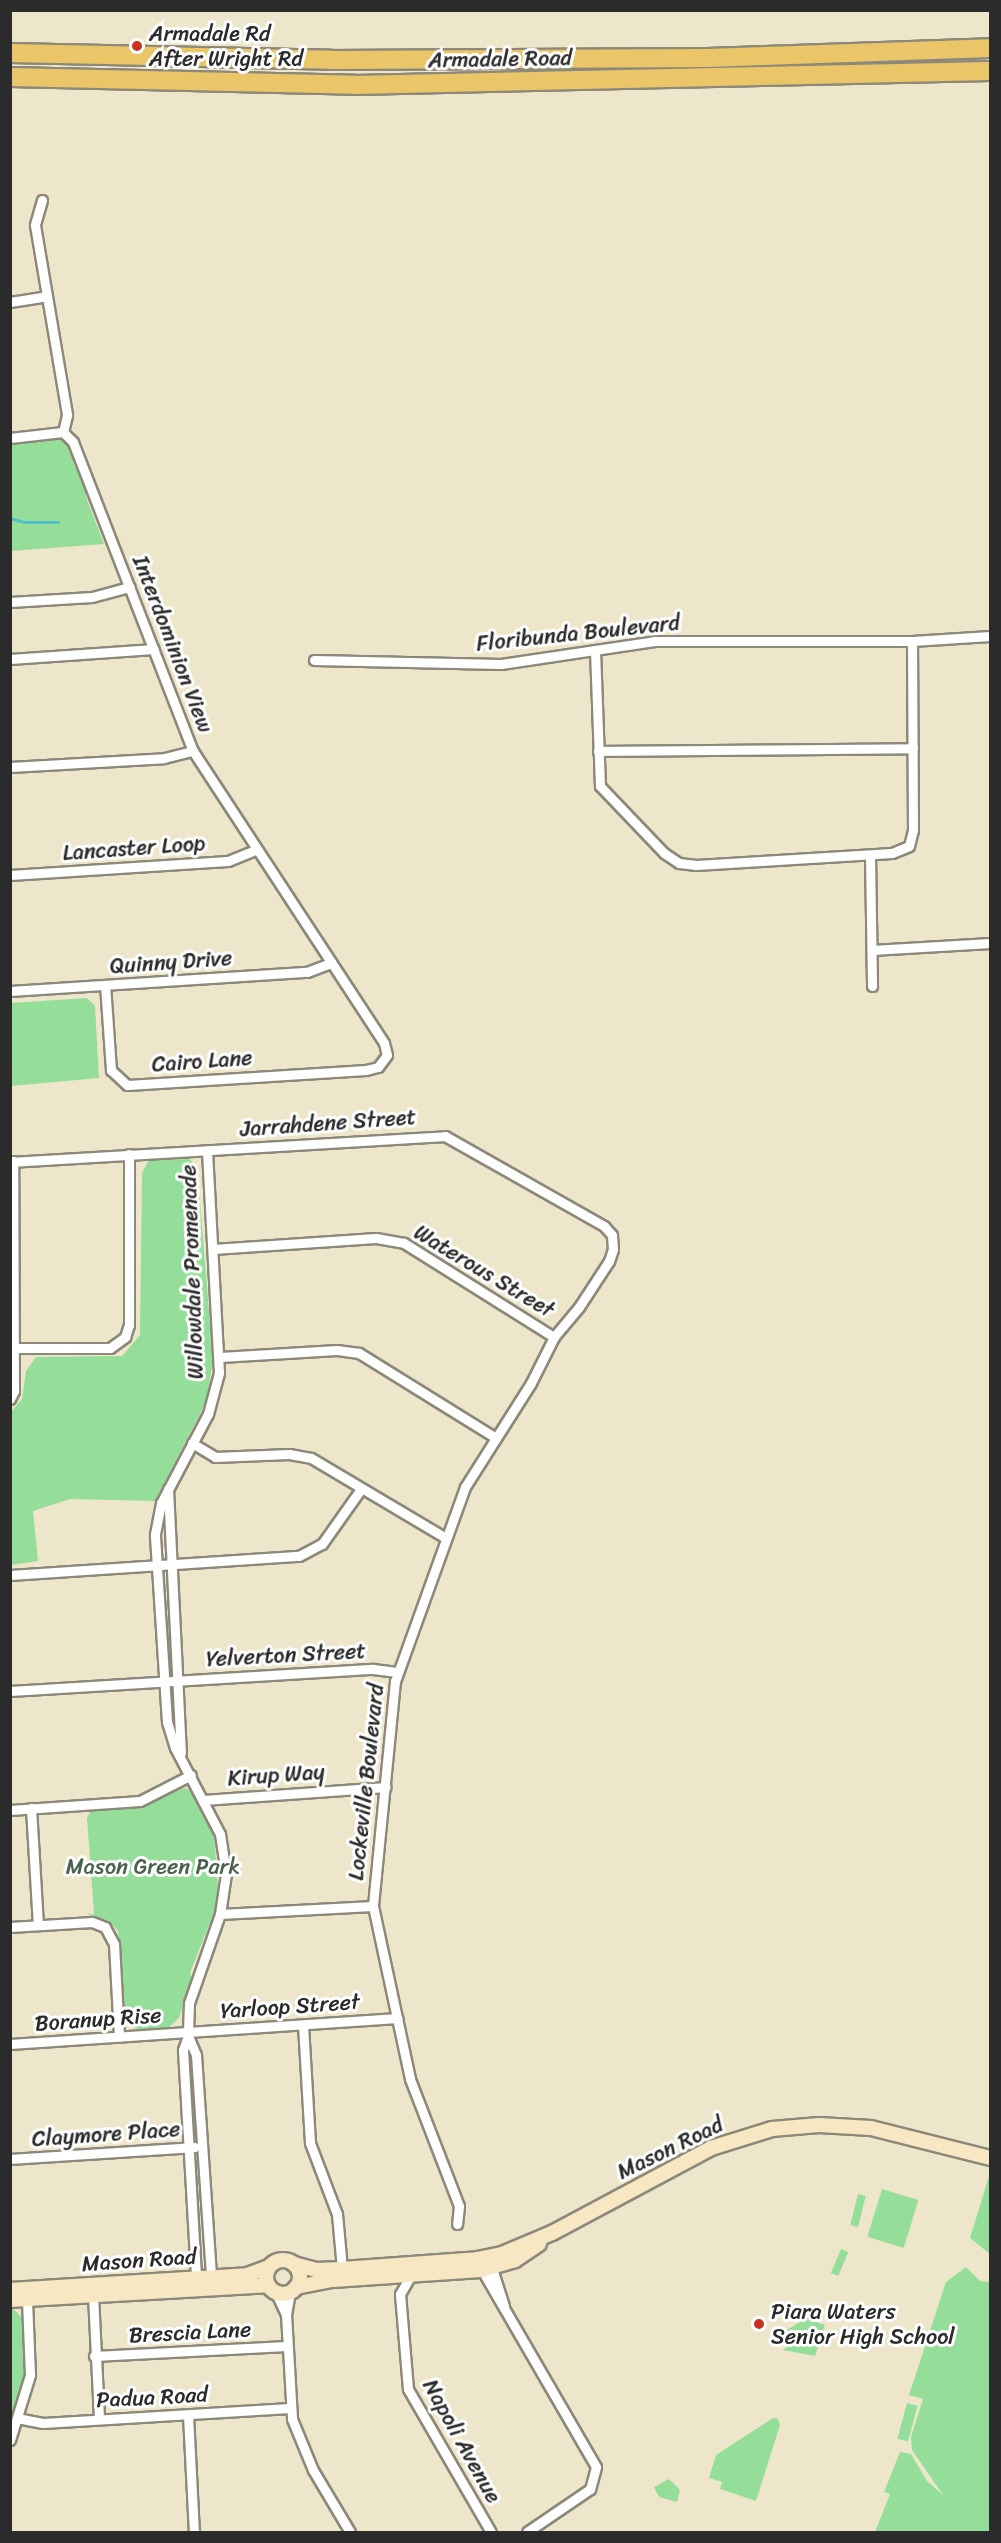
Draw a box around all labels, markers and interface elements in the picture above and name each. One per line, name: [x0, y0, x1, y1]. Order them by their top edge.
place label: Armadale Rd After Wright Rd: [149, 20, 303, 72]
marker: Armadale Rd After Wright Rd: [130, 39, 144, 53]
street label: Armadale Road: [428, 45, 572, 73]
street label: Interdominion View: [127, 551, 219, 737]
street label: Floribunda Boulevard: [475, 609, 681, 657]
street label: Lancaster Loop: [62, 830, 206, 866]
street label: Quinny Drive: [109, 945, 233, 979]
street label: Cairo Lane: [151, 1044, 253, 1078]
street label: Jarrahdene Street: [239, 1104, 417, 1142]
street label: Willowdale Promenade: [175, 1164, 209, 1380]
street label: Waterous Street: [409, 1219, 559, 1323]
street label: Yelverton Street: [205, 1638, 367, 1672]
street label: Lockeville Boulevard: [343, 1683, 389, 1881]
street label: Kirup Way: [227, 1758, 325, 1792]
park label: Mason Green Park: [65, 1854, 241, 1880]
street label: Yarloop Street: [220, 1988, 360, 2024]
street label: Boranup Rise: [34, 2001, 162, 2037]
street label: Mason Road: [613, 2111, 727, 2185]
street label: Claymore Place: [31, 2116, 181, 2152]
street label: Mason Road: [81, 2243, 197, 2277]
place label: Piara Waters Senior High School: [771, 2298, 955, 2350]
street label: Brescia Lane: [128, 2316, 252, 2348]
marker: Piara Waters Senior High School: [752, 2317, 766, 2331]
street label: Napoli Avenue: [417, 2375, 507, 2507]
street label: Padua Road: [96, 2381, 208, 2413]

